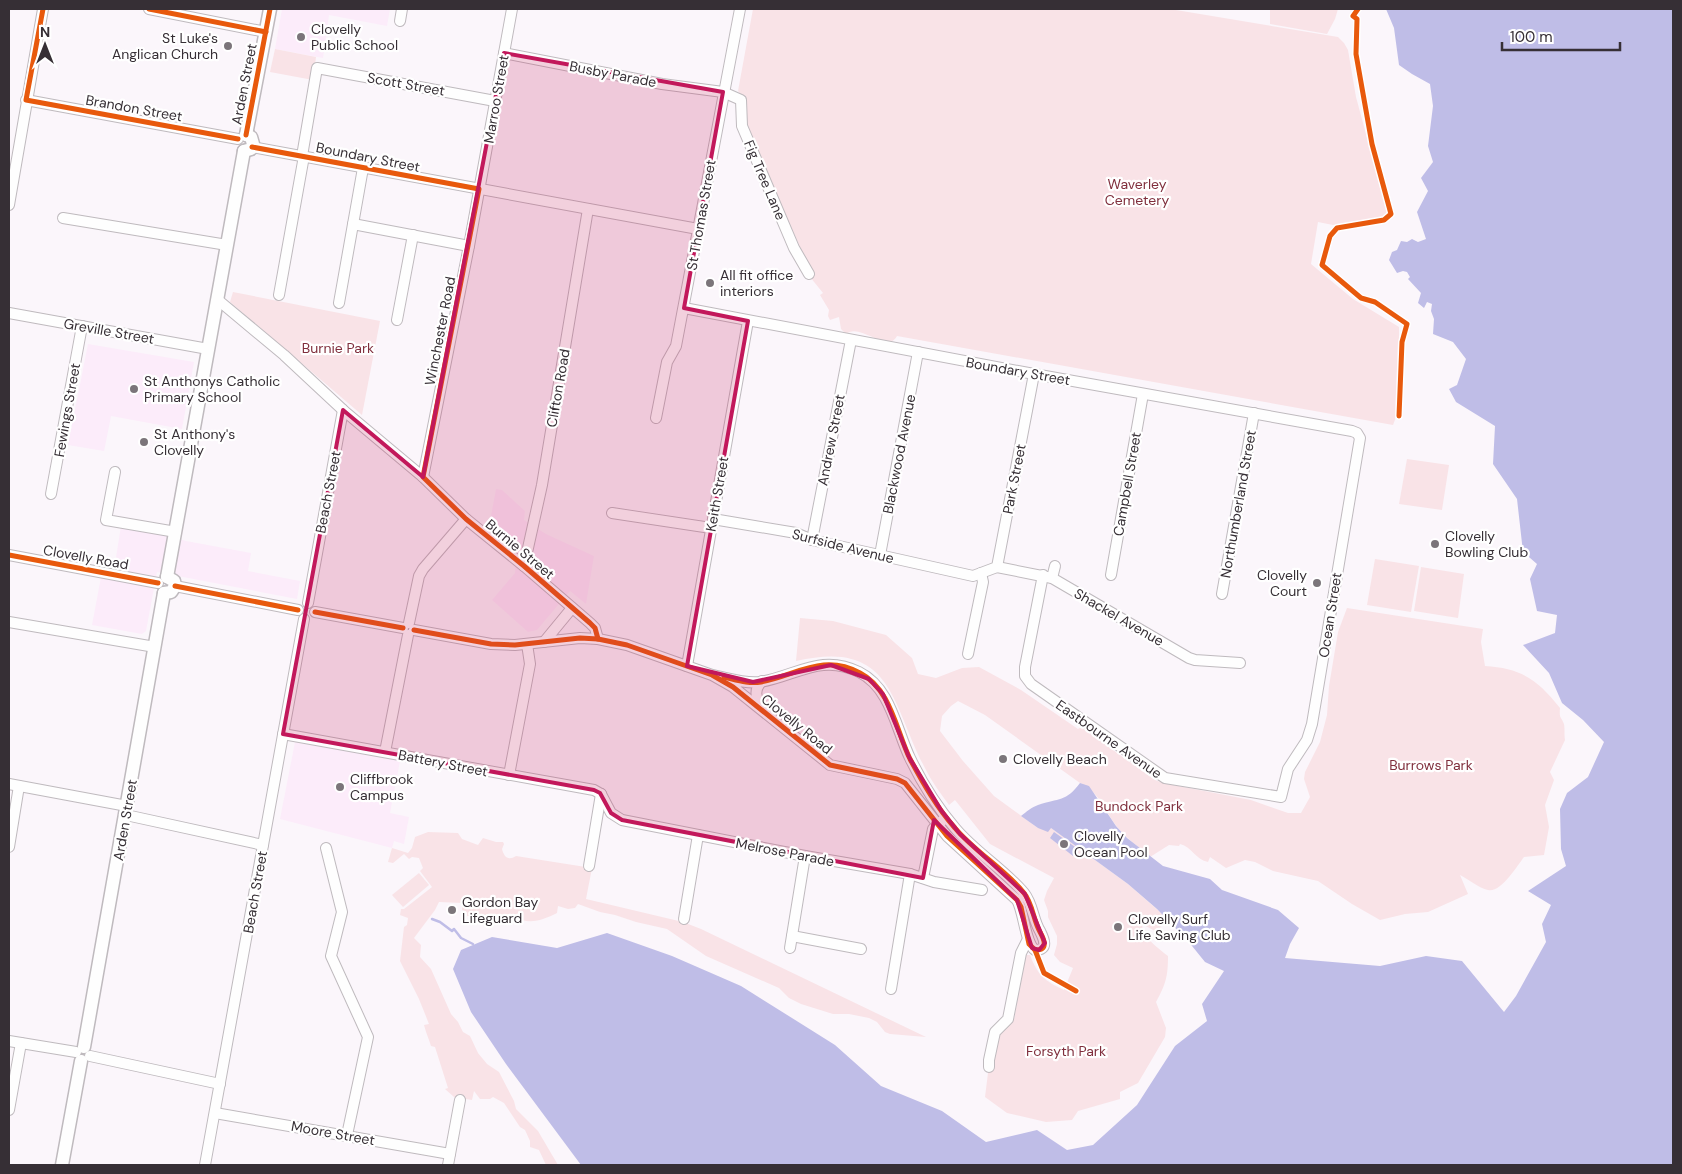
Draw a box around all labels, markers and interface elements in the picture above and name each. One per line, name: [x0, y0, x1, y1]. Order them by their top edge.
north arrow: [20, 20, 70, 70]
place label: Clovelly Public School: [311, 20, 398, 54]
scale bar: [1502, 20, 1620, 52]
text: N: [40, 23, 50, 41]
text: 100 m: [1510, 27, 1553, 47]
place label: St Luke's Anglican Church: [112, 29, 218, 63]
marker: Clovelly Public School: [295, 31, 307, 43]
marker: St Luke's Anglican Church: [222, 40, 234, 52]
street label: Arden Street: [227, 42, 261, 126]
street label: Marroo Street: [479, 53, 513, 145]
street label: Busby Parade: [568, 57, 658, 91]
street label: Scott Street: [366, 68, 446, 100]
street label: Brandon Street: [84, 91, 184, 125]
street label: Fig Tree Lane: [740, 137, 790, 223]
street label: Boundary Street: [314, 138, 422, 176]
street label: St Thomas Street: [682, 158, 720, 272]
park label: Waverley Cemetery: [1105, 175, 1169, 209]
place label: All fit office interiors: [720, 266, 793, 300]
street label: Winchester Road: [421, 275, 459, 387]
marker: All fit office interiors: [704, 277, 716, 289]
street label: Greville Street: [62, 314, 156, 348]
park label: Burnie Park: [302, 339, 374, 357]
street label: Clifton Road: [542, 347, 574, 429]
street label: Boundary Street: [964, 353, 1072, 389]
street label: Fewings Street: [50, 362, 84, 458]
place label: St Anthonys Catholic Primary School: [144, 372, 280, 406]
marker: St Anthonys Catholic Primary School: [128, 383, 140, 395]
street label: Andrew Street: [813, 393, 849, 487]
street label: Blackwood Avenue: [879, 393, 919, 515]
place label: St Anthony's Clovelly: [154, 425, 235, 459]
street label: Northumberland Street: [1216, 429, 1260, 579]
street label: Campbell Street: [1109, 431, 1145, 537]
marker: St Anthony's Clovelly: [138, 436, 150, 448]
street label: Park Street: [998, 442, 1030, 516]
street label: Beach Street: [311, 449, 345, 535]
street label: Keith Street: [702, 455, 732, 533]
street label: Burnie Street: [482, 515, 558, 583]
street label: Surfside Avenue: [790, 525, 896, 567]
place label: Clovelly Bowling Club: [1445, 527, 1528, 561]
marker: Clovelly Bowling Club: [1429, 538, 1441, 550]
street label: Clovelly Road: [42, 541, 130, 573]
place label: Clovelly Court: [1257, 566, 1307, 600]
street label: Ocean Street: [1314, 571, 1346, 659]
marker: Clovelly Court: [1311, 577, 1323, 589]
street label: Shackel Avenue: [1071, 584, 1167, 650]
street label: Clovelly Road: [758, 690, 836, 758]
street label: Eastbourne Avenue: [1053, 696, 1166, 782]
street label: Battery Street: [397, 745, 489, 781]
place label: Clovelly Beach: [1013, 750, 1107, 768]
marker: Clovelly Beach: [997, 753, 1009, 765]
park label: Burrows Park: [1389, 756, 1473, 774]
place label: Cliffbrook Campus: [350, 770, 413, 804]
street label: Arden Street: [109, 778, 141, 862]
marker: Cliffbrook Campus: [334, 781, 346, 793]
park label: Bundock Park: [1095, 797, 1183, 815]
place label: Clovelly Ocean Pool: [1074, 827, 1148, 861]
street label: Melrose Parade: [734, 834, 836, 870]
marker: Clovelly Ocean Pool: [1058, 838, 1070, 850]
street label: Beach Street: [239, 849, 271, 935]
place label: Gordon Bay Lifeguard: [462, 893, 539, 927]
marker: Gordon Bay Lifeguard: [446, 904, 458, 916]
place label: Clovelly Surf Life Saving Club: [1128, 910, 1231, 944]
marker: Clovelly Surf Life Saving Club: [1112, 921, 1124, 933]
park label: Forsyth Park: [1026, 1042, 1106, 1060]
street label: Moore Street: [290, 1117, 376, 1149]

